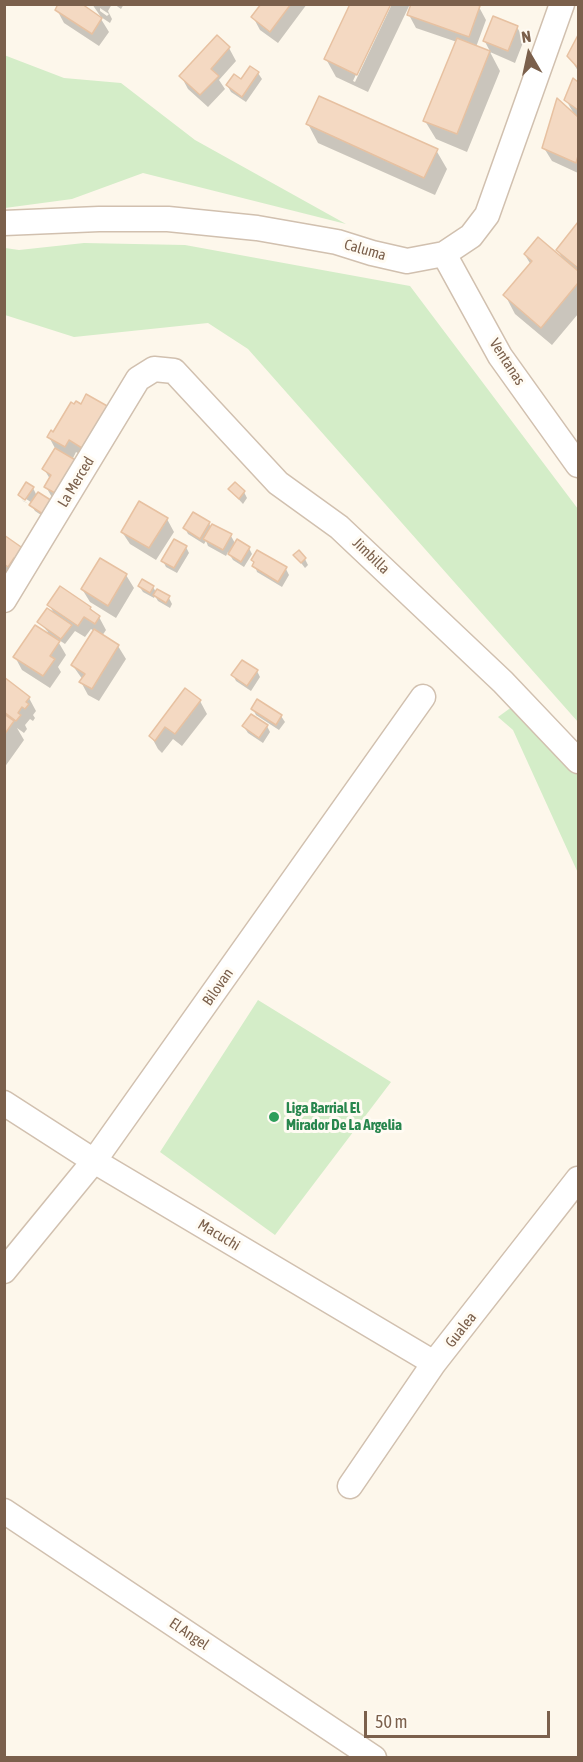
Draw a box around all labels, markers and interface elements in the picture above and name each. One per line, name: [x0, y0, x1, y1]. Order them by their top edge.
north arrow: [499, 24, 559, 84]
text: N: [520, 27, 532, 46]
street label: Caluma: [342, 235, 388, 265]
street label: Ventanas: [485, 335, 529, 389]
street label: La Merced: [54, 454, 98, 510]
street label: Jimbilla: [349, 534, 393, 578]
street label: Bilovan: [199, 965, 237, 1009]
place label: Liga Barrial El Mirador De La Argelia: [286, 1099, 402, 1134]
marker: Liga Barrial El Mirador De La Argelia: [267, 1110, 281, 1124]
street label: Macuchi: [195, 1215, 243, 1255]
street label: Gualea: [442, 1309, 480, 1351]
street label: El Angel: [166, 1614, 212, 1654]
scale bar: [367, 1699, 553, 1737]
text: 50 m: [375, 1711, 407, 1732]

